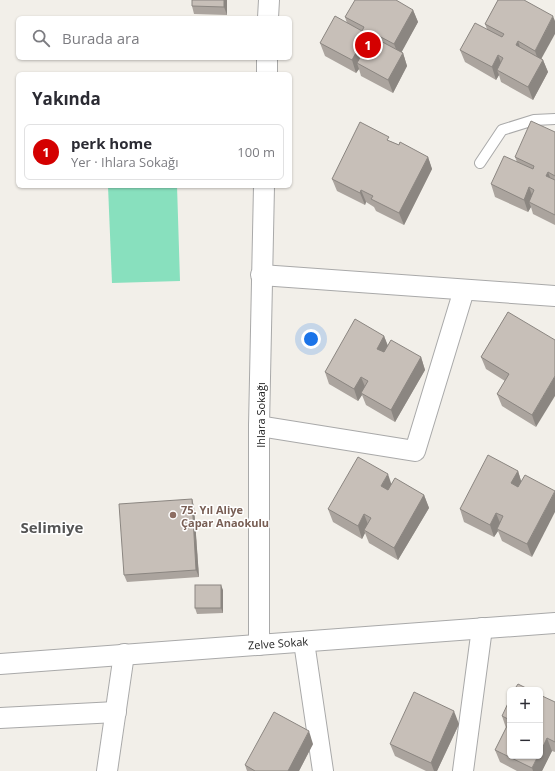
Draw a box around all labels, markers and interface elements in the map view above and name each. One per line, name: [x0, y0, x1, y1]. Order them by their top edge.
search box: [16, 16, 292, 60]
icon: search: [30, 27, 52, 49]
text: Burada ara: [62, 28, 140, 48]
pin: 1: [355, 30, 381, 60]
text: Yakında: [32, 87, 101, 110]
text: perk home: [71, 133, 152, 153]
text: 1: [42, 143, 50, 161]
text: 100 m: [237, 143, 275, 161]
text: Yer · Ihlara Sokağı: [71, 153, 178, 171]
your location: [301, 329, 321, 349]
street label: Ihlara Sokağı: [253, 382, 268, 448]
place label: 75. Yıl Aliye Çapar Anaokulu: [181, 502, 269, 530]
marker: 75. Yıl Aliye Çapar Anaokulu: [168, 510, 178, 520]
district label: Selimiye: [21, 517, 84, 537]
street label: Zelve Sokak: [247, 633, 309, 653]
map controls: [507, 687, 543, 759]
button: +: [507, 687, 543, 723]
button: −: [507, 723, 543, 759]

